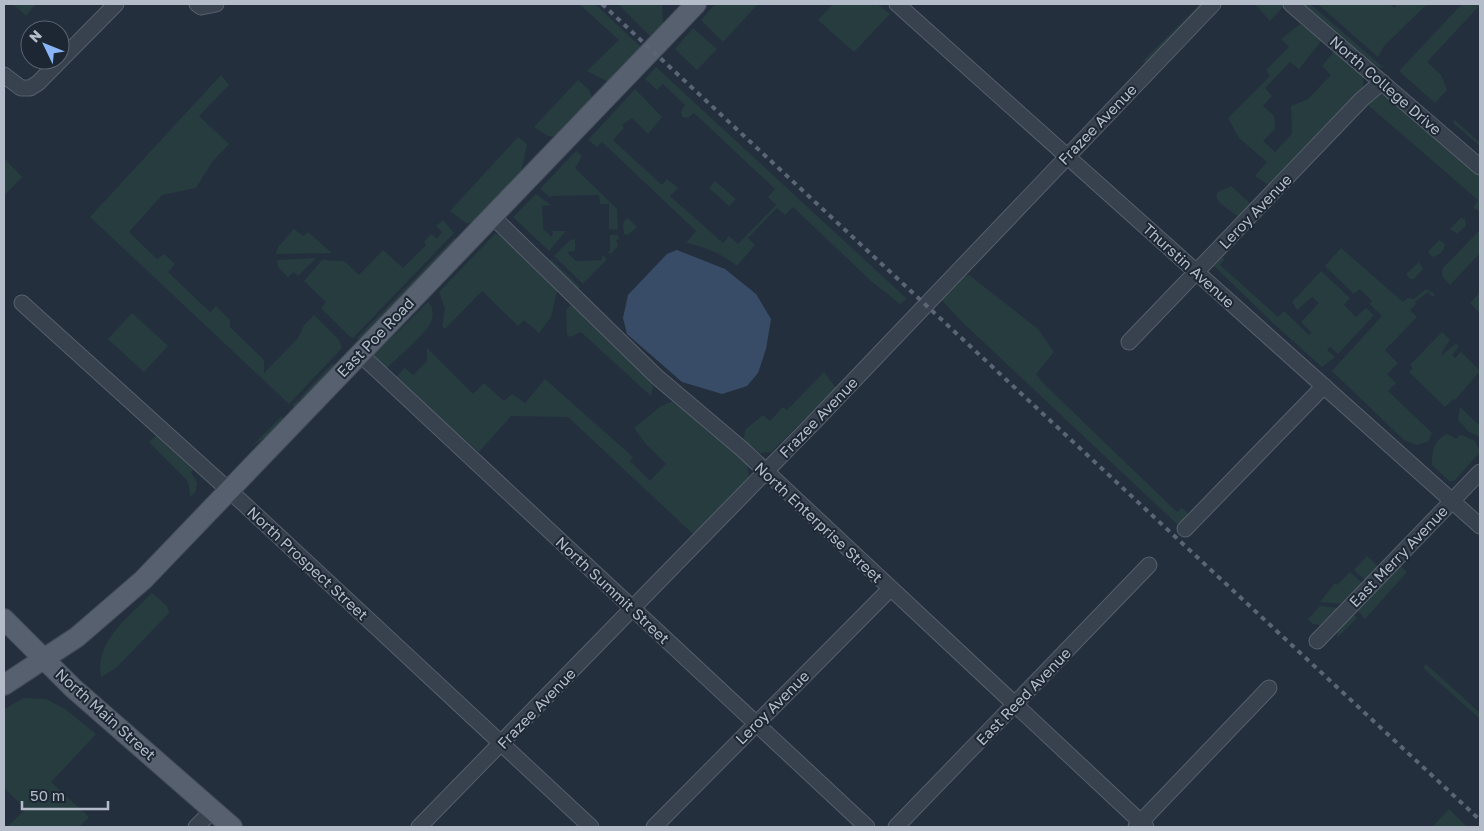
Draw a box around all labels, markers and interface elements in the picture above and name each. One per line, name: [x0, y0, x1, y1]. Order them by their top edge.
north arrow: [20, 20, 70, 70]
text: N: [25, 26, 45, 45]
street label: North College Drive: [1327, 32, 1446, 138]
street label: Frazee Avenue: [1054, 80, 1140, 168]
street label: Leroy Avenue: [1215, 170, 1295, 252]
street label: Thurstin Avenue: [1139, 219, 1239, 311]
street label: East Poe Road: [333, 294, 417, 380]
street label: Frazee Avenue: [775, 373, 861, 461]
street label: North Enterprise Street: [751, 458, 887, 586]
street label: East Merry Avenue: [1345, 501, 1451, 610]
street label: North Prospect Street: [244, 502, 372, 624]
street label: North Summit Street: [552, 533, 674, 647]
street label: East Reed Avenue: [972, 643, 1074, 748]
street label: North Main Street: [52, 664, 160, 764]
street label: Frazee Avenue: [493, 664, 579, 752]
street label: Leroy Avenue: [731, 666, 813, 748]
scale bar: [22, 778, 109, 810]
text: 50 m: [30, 786, 65, 804]

